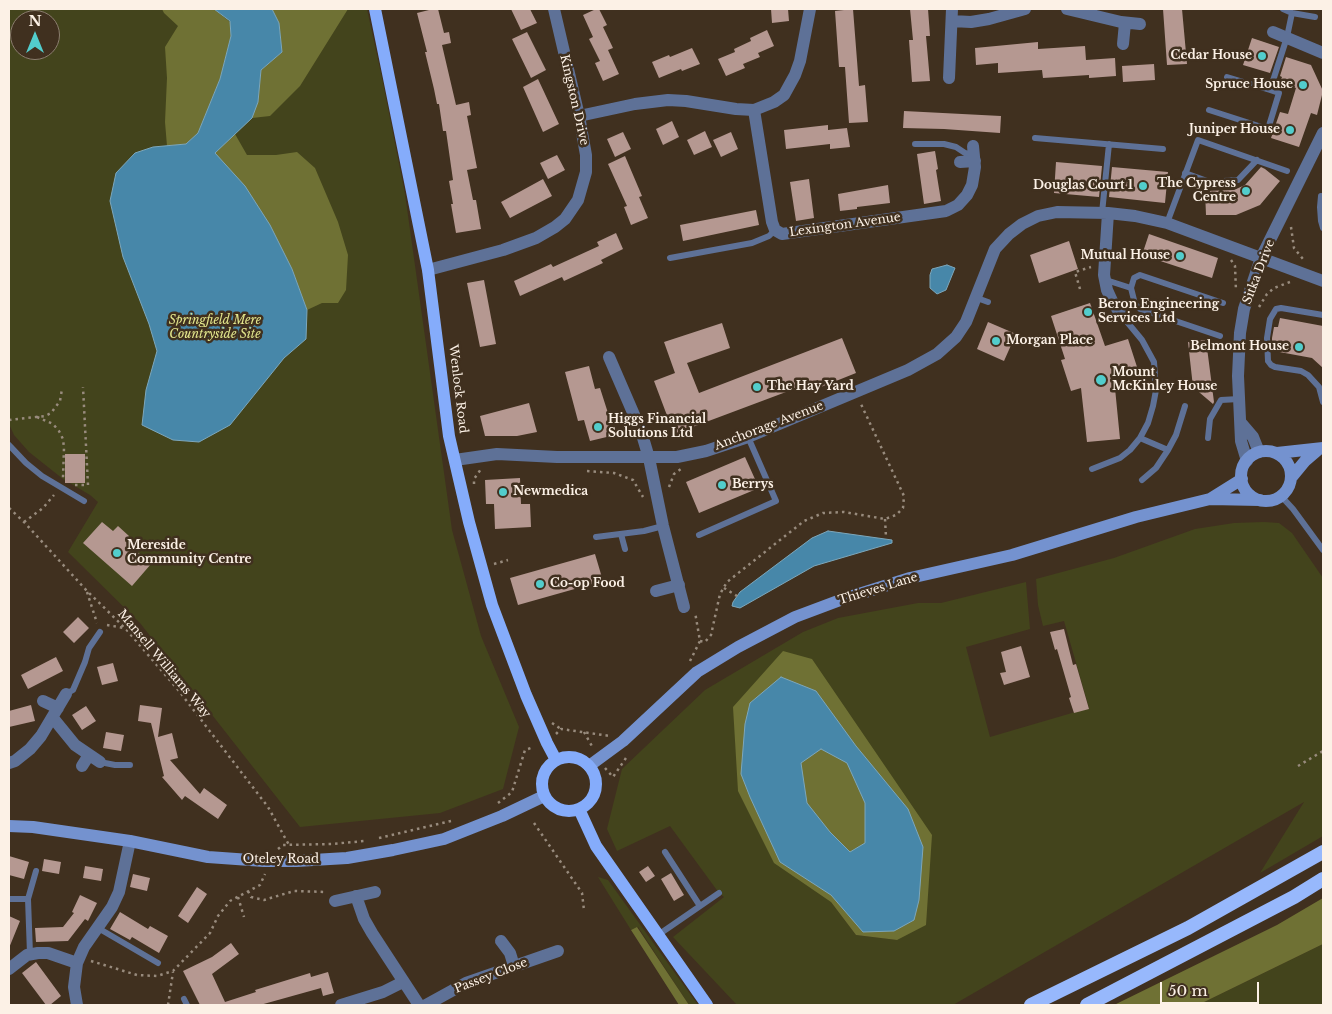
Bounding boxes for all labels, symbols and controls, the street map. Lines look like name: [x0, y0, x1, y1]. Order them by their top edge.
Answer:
north arrow: [10, 10, 60, 60]
text: N: [28, 12, 42, 30]
place label: Cedar House: [1171, 49, 1252, 63]
marker: Cedar House: [1256, 50, 1268, 62]
street label: Kingston Drive: [557, 53, 591, 147]
place label: Spruce House: [1205, 78, 1293, 92]
marker: Spruce House: [1297, 79, 1309, 91]
place label: Juniper House: [1189, 123, 1280, 137]
marker: Juniper House: [1284, 124, 1296, 136]
place label: The Cypress Centre: [1157, 177, 1236, 205]
place label: Douglas Court 1: [1033, 179, 1133, 193]
marker: Douglas Court 1: [1137, 180, 1149, 192]
marker: The Cypress Centre: [1240, 185, 1252, 197]
street label: Lexington Avenue: [788, 210, 902, 240]
street label: Sitka Drive: [1240, 238, 1278, 306]
place label: Mutual House: [1080, 249, 1170, 263]
marker: Mutual House: [1174, 250, 1186, 262]
place label: Beron Engineering Services Ltd: [1098, 298, 1219, 326]
marker: Beron Engineering Services Ltd: [1082, 306, 1094, 318]
park label: Springfield Mere Countryside Site: [169, 314, 261, 342]
place label: Morgan Place: [1006, 334, 1093, 348]
marker: Morgan Place: [990, 335, 1002, 347]
place label: Belmont House: [1190, 340, 1289, 354]
marker: Belmont House: [1293, 341, 1305, 353]
street label: Wenlock Road: [445, 344, 471, 434]
place label: Mount McKinley House: [1112, 366, 1217, 394]
marker: Mount McKinley House: [1094, 373, 1108, 387]
place label: The Hay Yard: [767, 380, 854, 394]
marker: The Hay Yard: [751, 381, 763, 393]
street label: Anchorage Avenue: [712, 399, 826, 453]
place label: Higgs Financial Solutions Ltd: [608, 413, 706, 441]
marker: Higgs Financial Solutions Ltd: [592, 421, 604, 433]
place label: Berrys: [732, 478, 774, 492]
marker: Berrys: [716, 479, 728, 491]
place label: Newmedica: [513, 485, 588, 499]
marker: Newmedica: [497, 486, 509, 498]
place label: Mereside Community Centre: [127, 539, 252, 567]
marker: Mereside Community Centre: [111, 547, 123, 559]
street label: Thieves Lane: [837, 570, 919, 608]
place label: Co-op Food: [550, 577, 625, 591]
marker: Co-op Food: [534, 578, 546, 590]
street label: Mansell Williams Way: [114, 607, 214, 721]
street label: Oteley Road: [243, 853, 319, 867]
street label: Passey Close: [452, 955, 530, 997]
scale bar: [1162, 972, 1261, 1004]
text: 50 m: [1168, 981, 1208, 1000]

